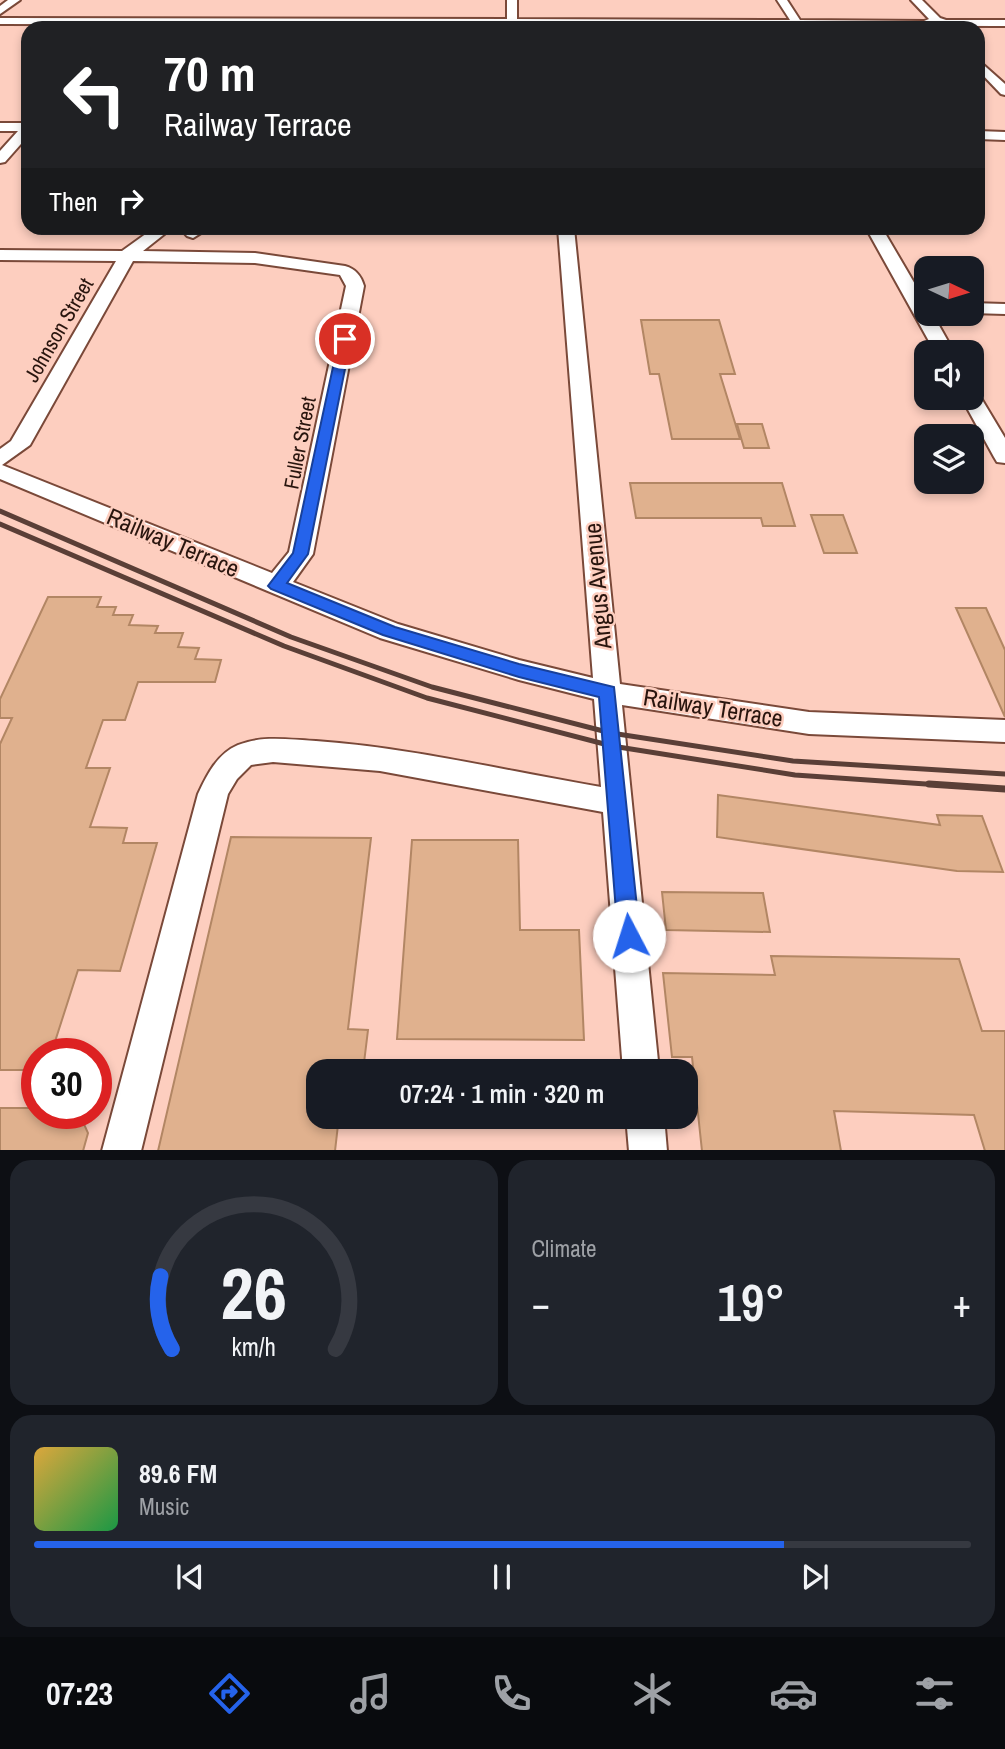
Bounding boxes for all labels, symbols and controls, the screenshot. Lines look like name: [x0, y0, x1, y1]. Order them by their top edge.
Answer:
text: 70 m: [164, 40, 256, 106]
icon: left: [49, 49, 140, 140]
text: Railway Terrace: [164, 103, 352, 146]
icon: right: [112, 182, 150, 220]
text: Then: [49, 184, 98, 219]
north arrow: [914, 256, 984, 326]
map controls: [914, 256, 984, 494]
street label: Johnson Street: [17, 272, 100, 387]
pin: [315, 309, 375, 369]
icon: arrive: [326, 320, 364, 358]
button: sound: [914, 340, 984, 410]
street label: Fuller Street: [276, 394, 323, 492]
button: layers: [914, 424, 984, 494]
street label: Railway Terrace: [102, 500, 244, 584]
street label: Angus Avenue: [576, 522, 619, 652]
street label: Railway Terrace: [641, 680, 785, 734]
position arrow: [592, 899, 666, 973]
speed limit sign: 30: [21, 1038, 112, 1129]
text: 07:24 · 1 min · 320 m: [400, 1076, 604, 1111]
text: Climate: [532, 1233, 596, 1264]
text: 26: [221, 1244, 287, 1342]
text: 19°: [717, 1267, 785, 1337]
text: −: [532, 1278, 550, 1329]
text: +: [953, 1278, 971, 1329]
text: km/h: [232, 1329, 276, 1363]
text: 89.6 FM: [139, 1456, 217, 1491]
text: Music: [139, 1491, 189, 1522]
icon: previous: [171, 1558, 209, 1596]
icon: pause: [483, 1558, 521, 1596]
icon: next: [796, 1558, 834, 1596]
icon: directions: [205, 1669, 254, 1718]
icon: music: [346, 1669, 395, 1718]
icon: phone: [487, 1669, 536, 1718]
icon: climate: [628, 1669, 677, 1718]
icon: car: [769, 1669, 818, 1718]
icon: filters: [910, 1669, 959, 1718]
text: 07:23: [46, 1672, 113, 1715]

